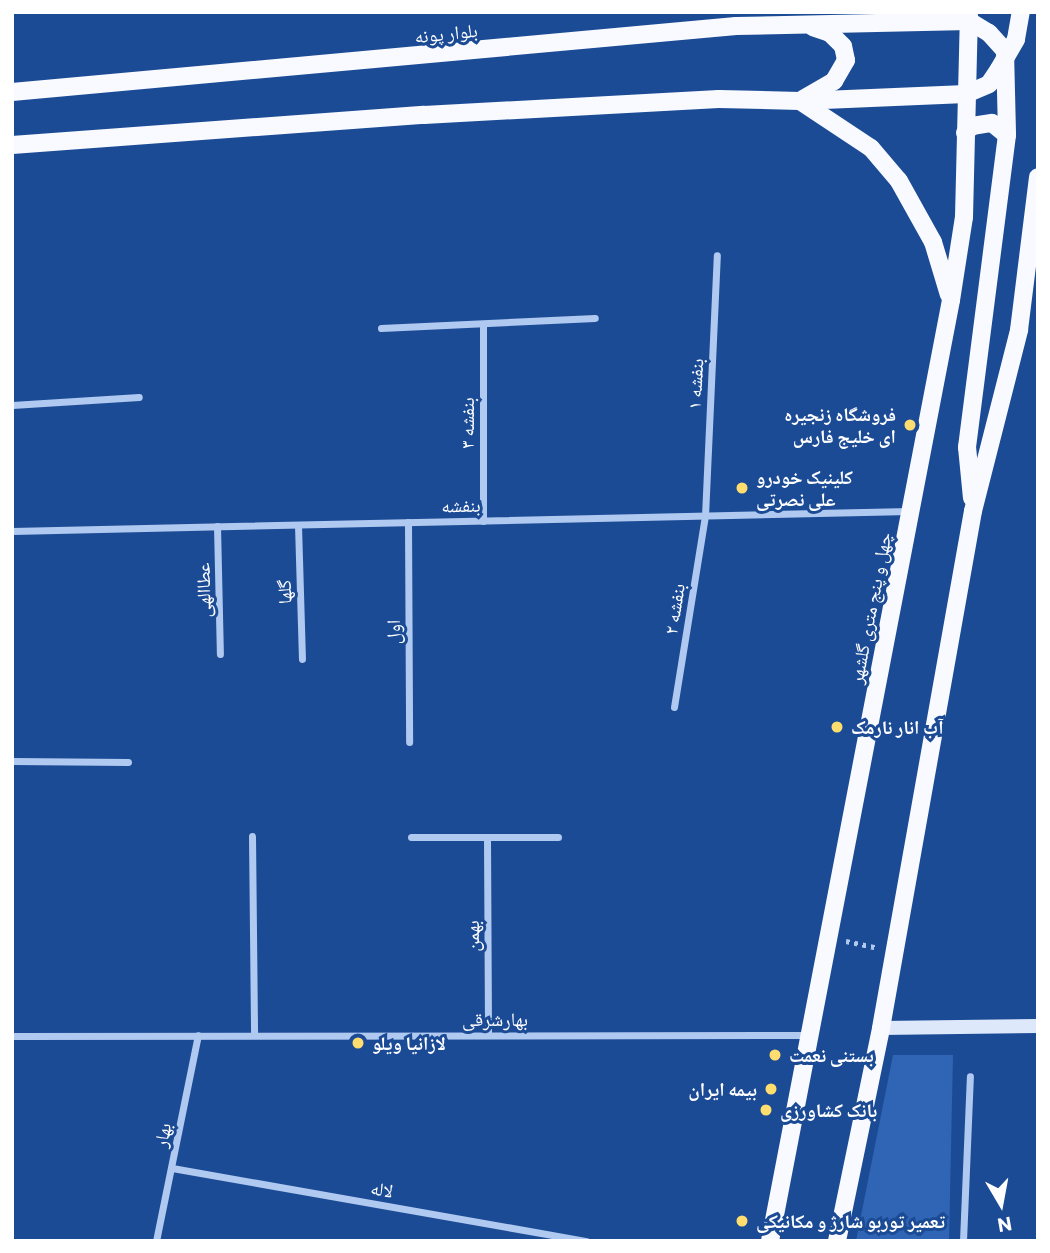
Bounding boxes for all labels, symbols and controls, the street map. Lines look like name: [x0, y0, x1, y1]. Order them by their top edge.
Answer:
street label: بلوار پونه: [413, 18, 479, 48]
street label: بنفشه ۱: [682, 358, 708, 410]
street label: بنفشه ۳: [456, 397, 478, 449]
place label: فروشگاه زنجیره ای خلیج فارس: [784, 403, 896, 447]
marker: فروشگاه زنجیره ای خلیج فارس: [902, 417, 918, 433]
place label: کلینیک خودرو علی نصرتی: [756, 466, 853, 510]
marker: کلینیک خودرو علی نصرتی: [734, 480, 750, 496]
street label: بنفشه: [441, 493, 481, 517]
street label: چهل و پنج متری گلشهر: [844, 530, 896, 686]
street label: عطاالهی: [191, 562, 215, 618]
street label: گلها: [272, 579, 296, 605]
street label: بنفشه ۲: [659, 582, 689, 636]
street label: اول: [382, 620, 404, 644]
place label: آب انار نارمک: [851, 716, 944, 738]
marker: آب انار نارمک: [829, 719, 845, 735]
street label: بهمن: [461, 920, 483, 952]
street label: بهارشرقی: [462, 1008, 528, 1030]
place label: لازانیا ویلو: [372, 1032, 446, 1054]
marker: لازانیا ویلو: [350, 1035, 366, 1051]
place label: بستنی نعمت: [789, 1044, 874, 1066]
marker: بستنی نعمت: [767, 1047, 783, 1063]
place label: بیمه ایران: [688, 1078, 757, 1100]
marker: بیمه ایران: [763, 1081, 779, 1097]
place label: بانک کشاورزی: [780, 1099, 877, 1121]
marker: بانک کشاورزی: [758, 1102, 774, 1118]
street label: بهار: [148, 1121, 176, 1149]
north arrow: [966, 1169, 1036, 1239]
street label: لاله: [369, 1176, 395, 1202]
place label: تعمیر توربو شارژ ‌و مکانیکی: [756, 1210, 945, 1232]
marker: تعمیر توربو شارژ ‌و مکانیکی: [734, 1213, 750, 1229]
text: N: [996, 1213, 1014, 1238]

